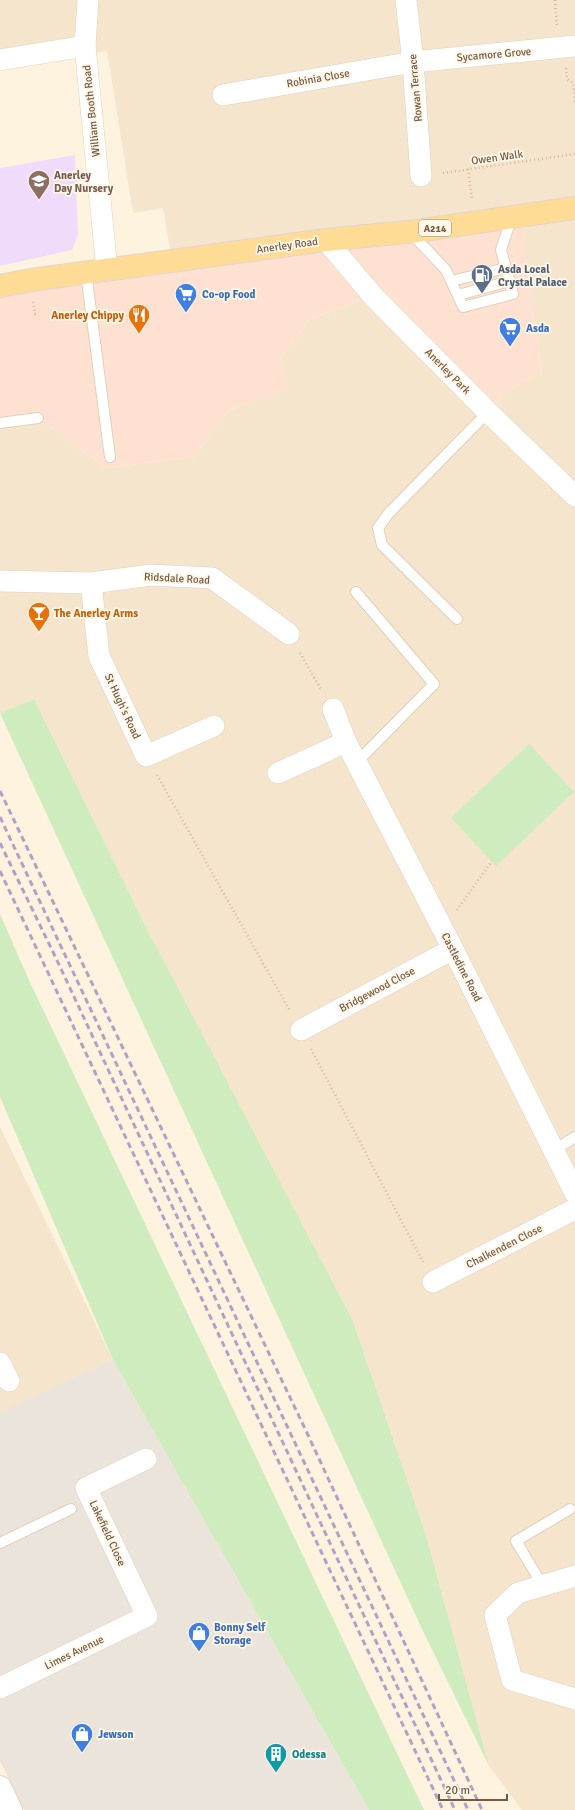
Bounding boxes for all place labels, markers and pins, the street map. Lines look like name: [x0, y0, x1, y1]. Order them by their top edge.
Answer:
school or university icon: Anerley Day Nursery: [26, 168, 52, 201]
place label: Anerley Day Nursery: [54, 169, 114, 195]
fuel station icon: Asda Local Crystal Palace: [469, 262, 495, 295]
place label: Asda Local Crystal Palace: [498, 263, 568, 289]
supermarket icon: Co-op Food: [173, 281, 199, 314]
place label: Co-op Food: [202, 288, 256, 301]
restaurant icon: Anerley Chippy: [126, 302, 152, 335]
place label: Anerley Chippy: [51, 309, 125, 322]
supermarket icon: Asda: [497, 315, 523, 348]
place label: Asda: [526, 322, 550, 335]
bar icon: The Anerley Arms: [26, 600, 52, 633]
place label: The Anerley Arms: [54, 607, 138, 620]
shop icon: Bonny Self Storage: [186, 1620, 212, 1653]
place label: Bonny Self Storage: [214, 1621, 266, 1647]
shop icon: Jewson: [69, 1721, 95, 1754]
place label: Jewson: [98, 1728, 134, 1741]
building icon: Odessa: [263, 1741, 289, 1774]
place label: Odessa: [292, 1748, 326, 1761]

